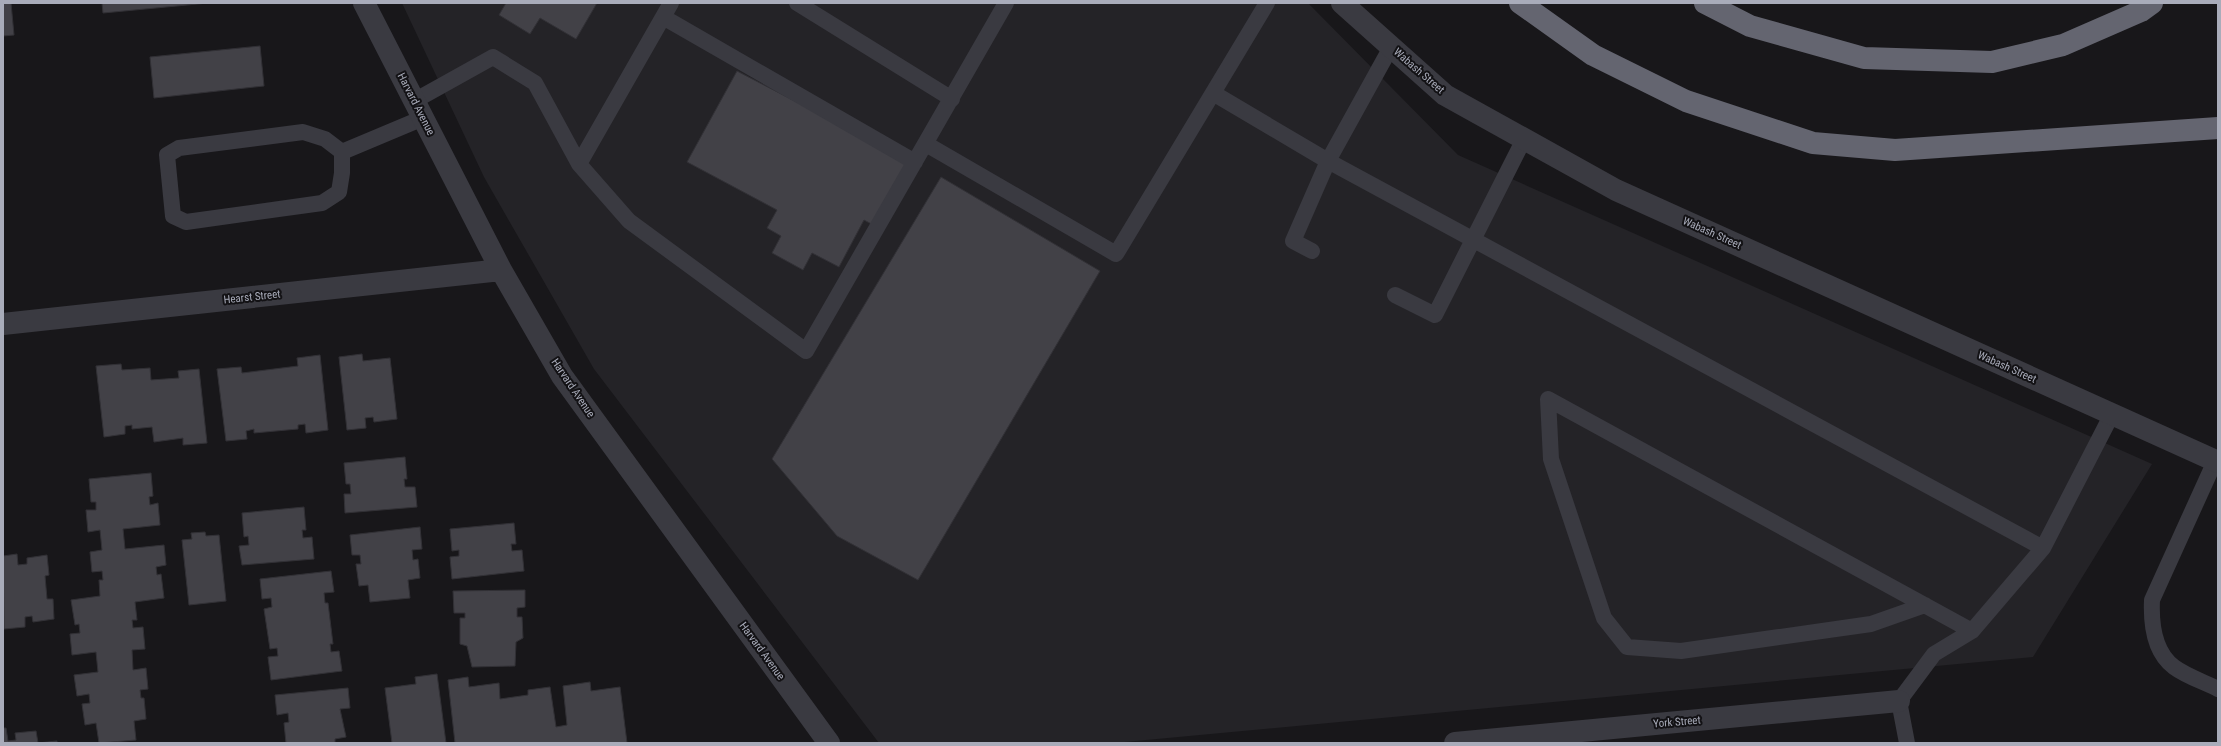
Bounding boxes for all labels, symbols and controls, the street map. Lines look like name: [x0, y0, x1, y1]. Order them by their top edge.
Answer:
street label: Wabash Street: [1391, 45, 1447, 97]
street label: Harvard Avenue: [395, 71, 437, 137]
street label: Wabash Street: [1681, 214, 1743, 252]
street label: Hearst Street: [223, 288, 281, 306]
street label: Wabash Street: [1976, 348, 2038, 386]
street label: Harvard Avenue: [549, 356, 597, 420]
street label: Harvard Avenue: [737, 620, 787, 682]
street label: York Street: [1653, 713, 1701, 731]

